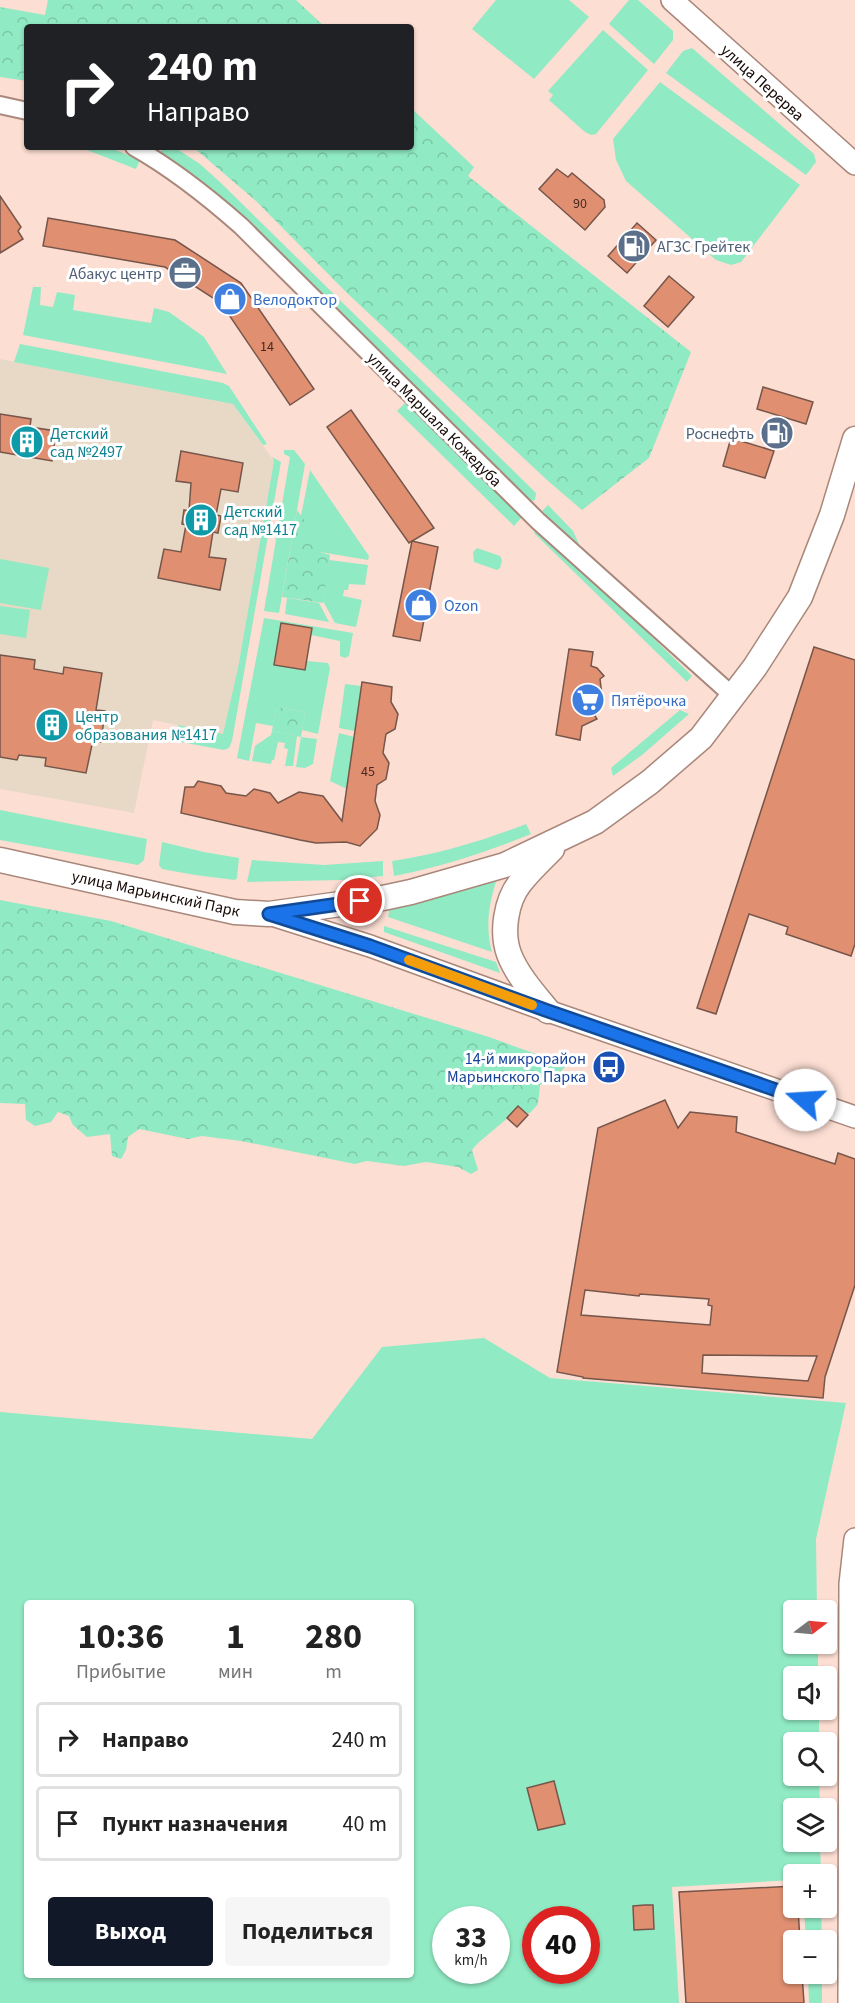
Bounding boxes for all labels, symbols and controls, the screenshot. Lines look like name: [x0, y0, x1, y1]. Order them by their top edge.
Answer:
text: 240 m: [147, 37, 258, 97]
street label: улица Перерва: [716, 39, 809, 126]
icon: right: [48, 48, 126, 126]
text: Направо: [147, 93, 250, 132]
house number: 90: [573, 194, 587, 214]
fuel station icon: АГЗС Грейтек: [616, 228, 652, 264]
place label: АГЗС Грейтек: [657, 236, 750, 258]
office icon: Абакус центр: [167, 255, 203, 291]
place label: Абакус центр: [69, 263, 162, 285]
shop icon: Велодоктор: [212, 281, 248, 317]
place label: Велодоктор: [253, 289, 337, 311]
house number: 14: [260, 337, 274, 357]
street label: улица Маршала Кожедуба: [362, 347, 507, 492]
fuel station icon: Роснефть: [759, 415, 795, 451]
place label: Детский сад №2497: [50, 423, 123, 463]
place label: Роснефть: [686, 423, 754, 445]
building icon: Детский сад №2497: [9, 424, 45, 460]
place label: Детский сад №1417: [224, 501, 297, 541]
building icon: Детский сад №1417: [183, 502, 219, 538]
shop icon: Ozon: [403, 587, 439, 623]
place label: Ozon: [444, 595, 479, 617]
supermarket icon: Пятёрочка: [570, 682, 606, 718]
place label: Пятёрочка: [611, 690, 686, 712]
place label: Центр образования №1417: [75, 706, 217, 746]
building icon: Центр образования №1417: [34, 707, 70, 743]
house number: 45: [361, 762, 375, 782]
street label: улица Марьинский Парк: [70, 865, 242, 923]
pin: [334, 875, 385, 926]
icon: arrive: [343, 884, 376, 917]
place label: 14-й микрорайон Марьинского Парка: [447, 1048, 586, 1088]
bus stop icon: 14-й микрорайон Марьинского Парка: [591, 1049, 627, 1085]
position arrow: [773, 1068, 837, 1132]
north arrow: [783, 1600, 837, 1654]
map controls: [783, 1600, 837, 1984]
text: 10:36: [78, 1611, 164, 1662]
text: 1: [226, 1611, 245, 1662]
text: 280: [305, 1611, 362, 1662]
text: Прибытие: [76, 1658, 166, 1686]
text: мин: [218, 1658, 253, 1686]
text: m: [325, 1658, 342, 1686]
button: sound: [783, 1666, 837, 1720]
icon: right: [51, 1723, 84, 1756]
text: Направо: [102, 1724, 189, 1756]
text: 240 m: [332, 1724, 387, 1756]
button: search: [783, 1732, 837, 1786]
button: layers: [783, 1798, 837, 1852]
icon: arrive: [51, 1807, 84, 1840]
text: Пункт назначения: [102, 1808, 288, 1840]
text: 40 m: [342, 1808, 387, 1840]
button: +: [783, 1864, 837, 1918]
button: Выход: [48, 1897, 213, 1966]
button: Поделиться: [225, 1897, 390, 1966]
speed limit sign: 40: [522, 1906, 600, 1984]
text: 33: [455, 1916, 487, 1959]
button: −: [783, 1930, 837, 1984]
text: km/h: [454, 1950, 488, 1971]

